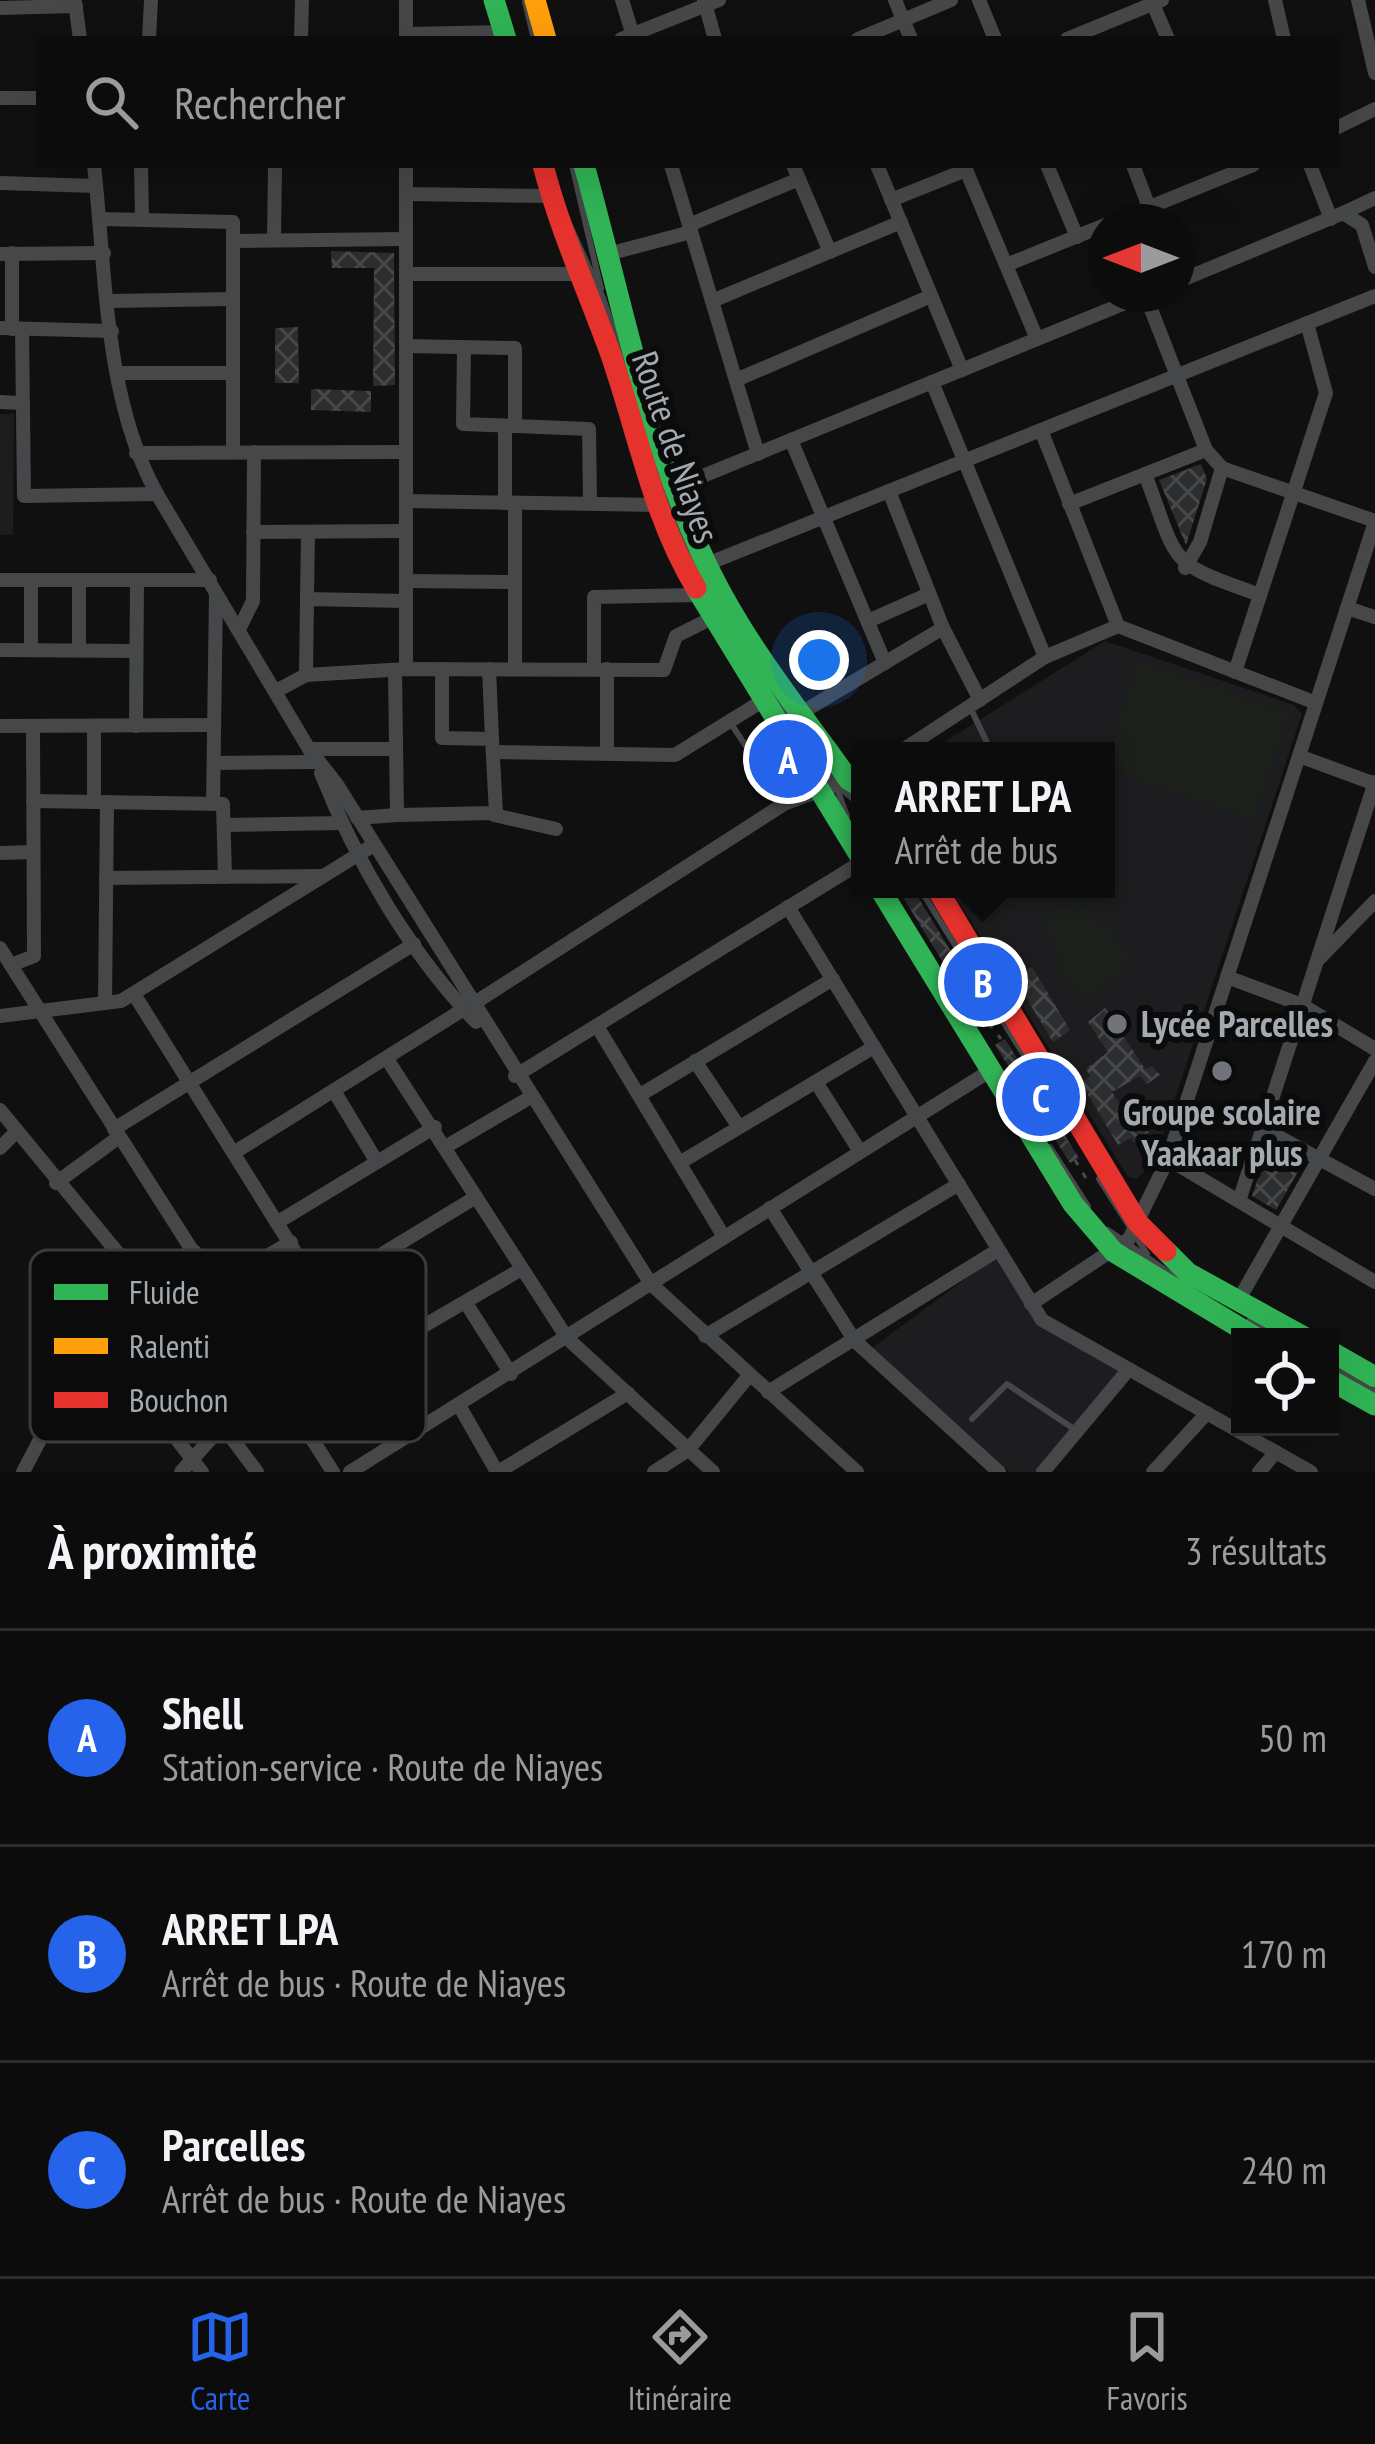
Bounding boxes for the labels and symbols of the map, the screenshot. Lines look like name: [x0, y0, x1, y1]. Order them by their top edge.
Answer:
north arrow: [1087, 204, 1195, 312]
street label: Route de Niayes: [622, 345, 731, 549]
your location: [789, 630, 849, 690]
pin: A: [749, 714, 827, 804]
pin: B: [944, 937, 1022, 1027]
place label: Lycée Parcelles: [1141, 1000, 1333, 1047]
marker: Lycée Parcelles: [1104, 1011, 1130, 1037]
pin: C: [1002, 1052, 1080, 1142]
marker: Groupe scolaire Yaakaar plus: [1209, 1058, 1235, 1084]
place label: Groupe scolaire Yaakaar plus: [1123, 1088, 1321, 1176]
legend: [30, 1250, 426, 1442]
text: Fluide: [129, 1270, 200, 1313]
text: Ralenti: [129, 1324, 210, 1367]
text: Bouchon: [129, 1378, 228, 1421]

